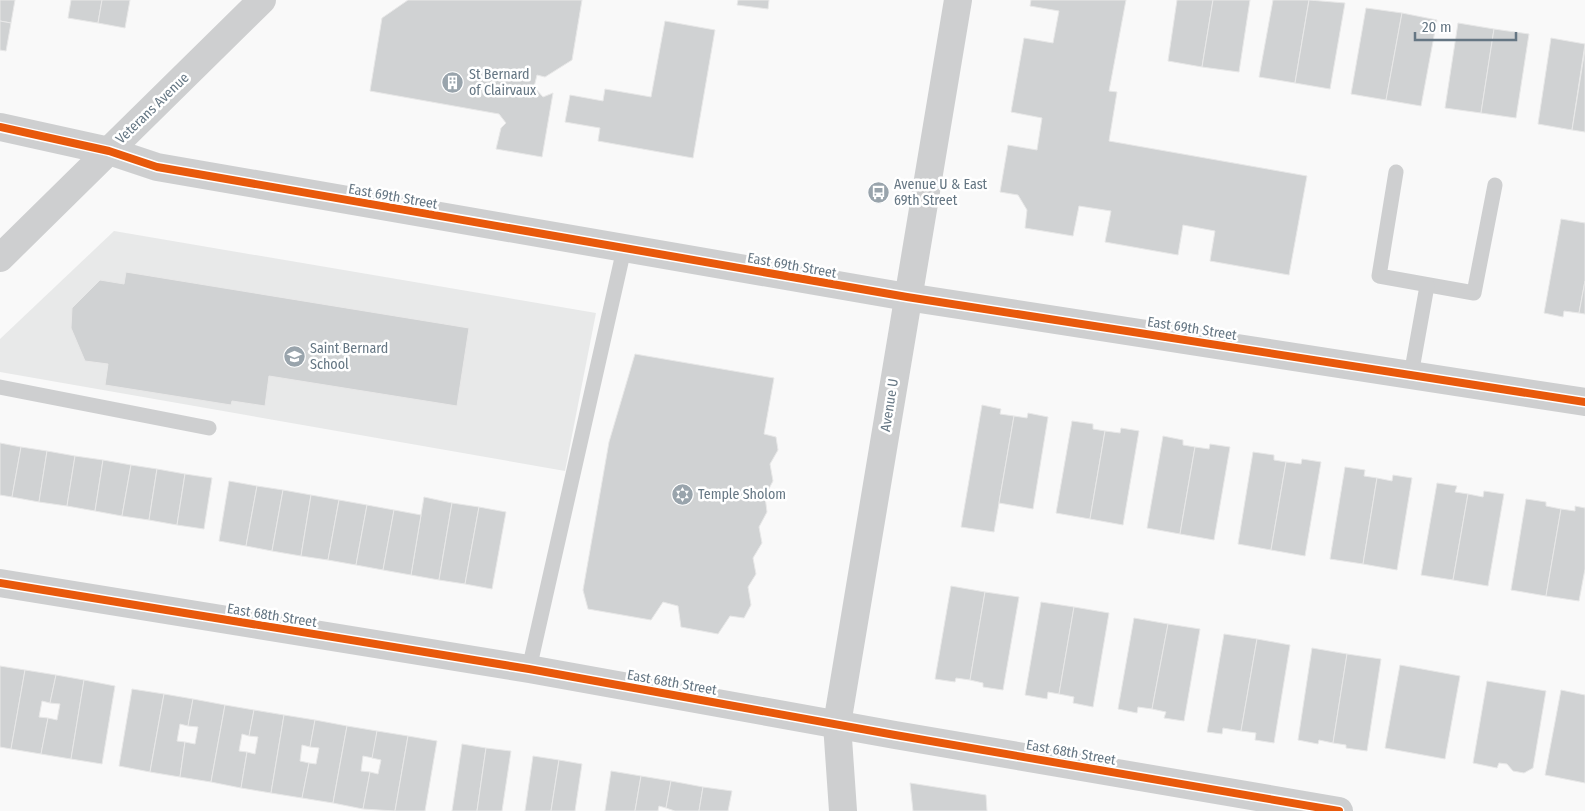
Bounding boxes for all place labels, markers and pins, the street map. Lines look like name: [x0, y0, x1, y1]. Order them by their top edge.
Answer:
place label: St Bernard of Clairvaux: [469, 66, 537, 99]
building icon: St Bernard of Clairvaux: [441, 70, 465, 94]
place label: Avenue U & East 69th Street: [894, 176, 988, 209]
bus stop icon: Avenue U & East 69th Street: [866, 180, 890, 204]
place label: Saint Bernard School: [310, 340, 388, 373]
school or university icon: Saint Bernard School: [282, 344, 306, 368]
synagogue icon: Temple Sholom: [670, 482, 694, 506]
place label: Temple Sholom: [698, 486, 786, 503]

